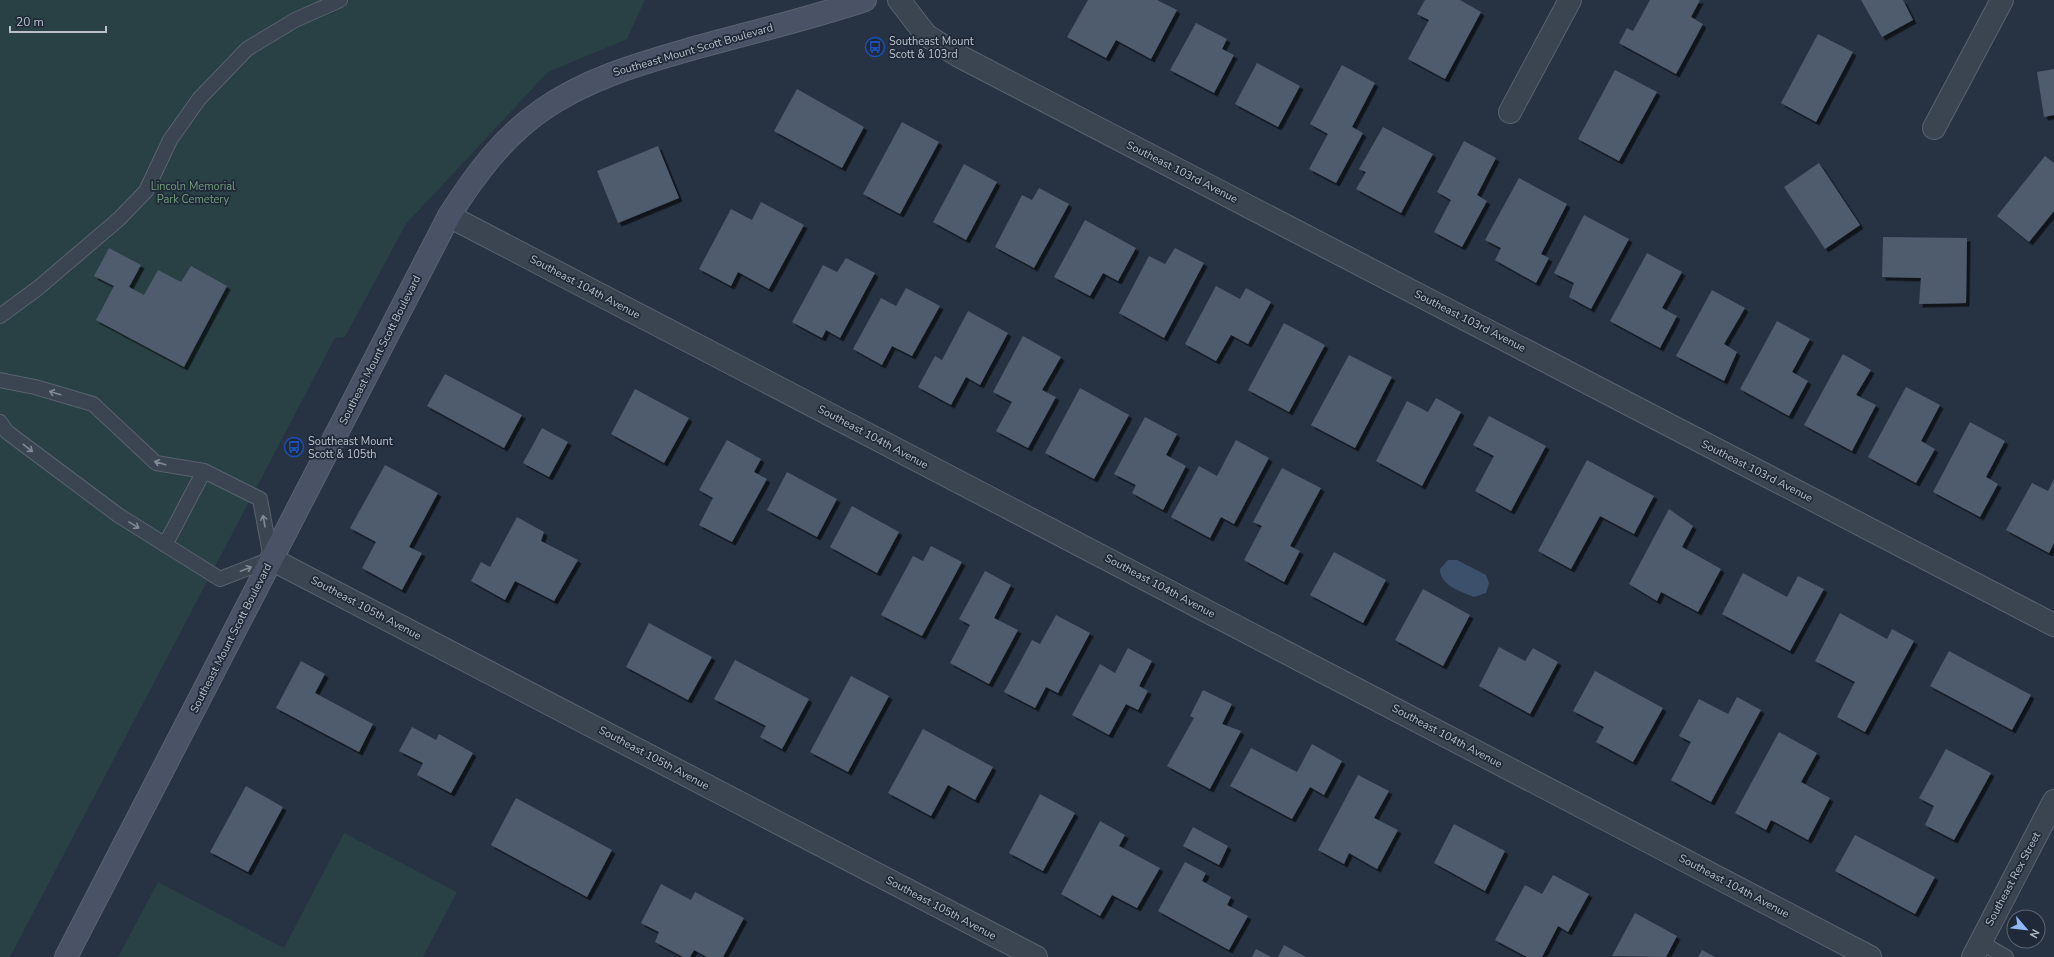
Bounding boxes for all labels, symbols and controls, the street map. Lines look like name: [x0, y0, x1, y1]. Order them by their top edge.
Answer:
scale bar: [10, 8, 106, 34]
text: 20 m: [16, 14, 44, 30]
street label: Southeast Mount Scott Boulevard: [611, 20, 775, 80]
place label: Southeast Mount Scott & 103rd: [889, 34, 974, 62]
bus stop icon: Southeast Mount Scott & 103rd: [864, 36, 886, 58]
street label: Southeast 103rd Avenue: [1124, 137, 1240, 207]
park label: Lincoln Memorial Park Cemetery: [151, 179, 236, 207]
street label: Southeast 104th Avenue: [527, 252, 643, 323]
street label: Southeast Mount Scott Boulevard: [336, 273, 424, 427]
street label: Southeast 103rd Avenue: [1412, 286, 1528, 356]
one-way arrow: [48, 389, 61, 396]
street label: Southeast 104th Avenue: [815, 402, 931, 473]
place label: Southeast Mount Scott & 105th: [308, 434, 393, 462]
bus stop icon: Southeast Mount Scott & 105th: [283, 436, 305, 458]
street label: Southeast 103rd Avenue: [1699, 436, 1815, 506]
one-way arrow: [23, 444, 34, 453]
one-way arrow: [154, 459, 167, 466]
one-way arrow: [260, 515, 268, 528]
one-way arrow: [128, 521, 139, 529]
street label: Southeast 104th Avenue: [1102, 551, 1218, 622]
street label: Southeast Mount Scott Boulevard: [187, 561, 275, 715]
one-way arrow: [240, 564, 252, 572]
street label: Southeast 105th Avenue: [308, 573, 424, 644]
street label: Southeast 104th Avenue: [1389, 701, 1505, 772]
street label: Southeast 105th Avenue: [596, 723, 712, 794]
street label: Southeast Rex Street: [1982, 829, 2044, 929]
street label: Southeast 104th Avenue: [1676, 851, 1792, 922]
street label: Southeast 105th Avenue: [883, 873, 999, 944]
north arrow: [2006, 909, 2046, 949]
text: N: [2026, 926, 2043, 941]

